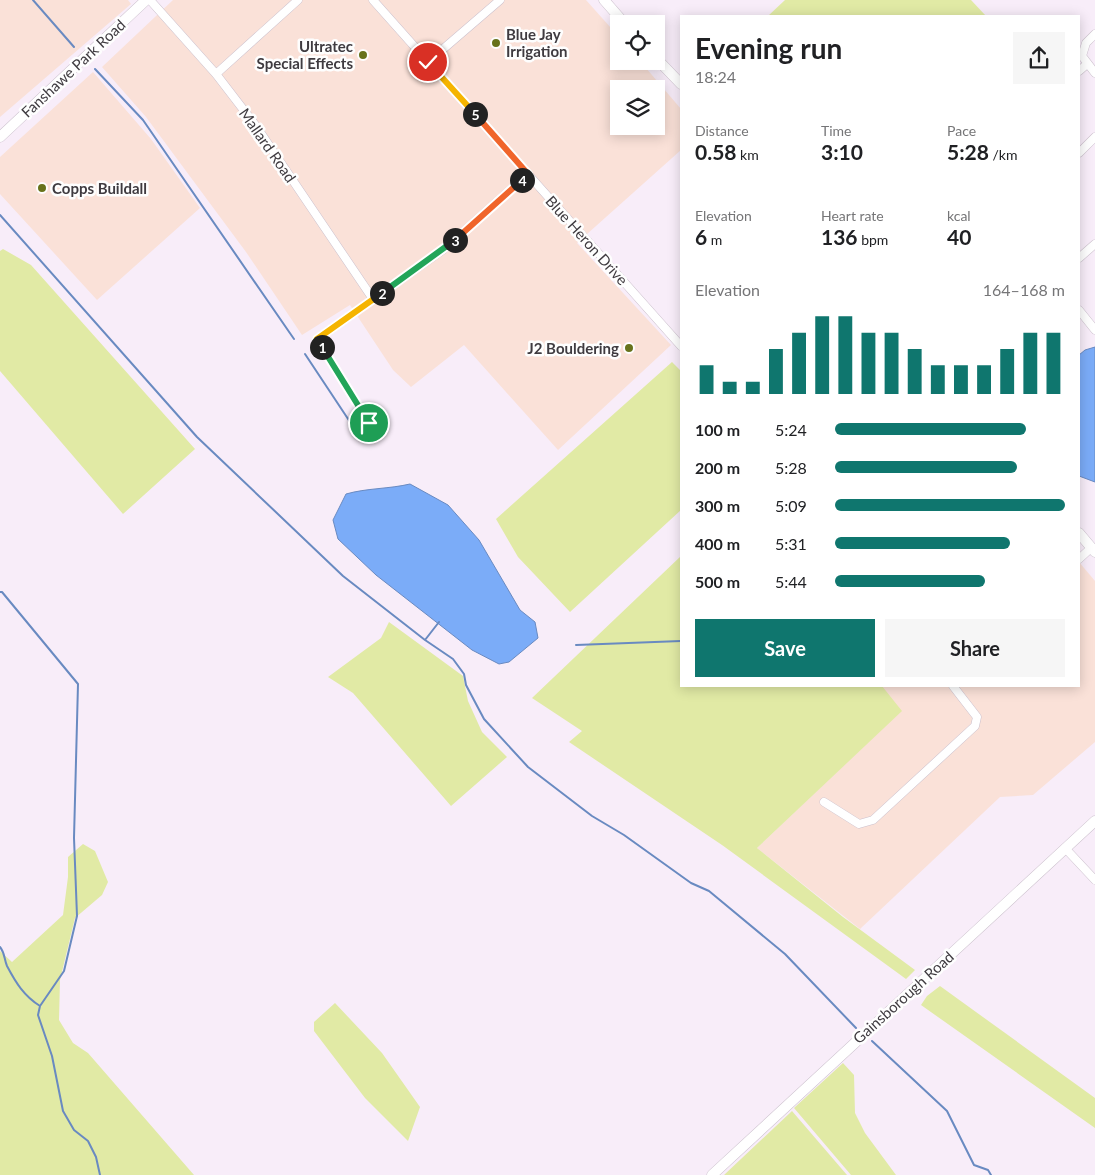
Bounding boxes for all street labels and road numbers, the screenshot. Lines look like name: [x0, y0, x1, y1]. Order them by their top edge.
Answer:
street label: Fanshawe Park Road: [17, 15, 129, 121]
street label: Mallard Road: [236, 104, 300, 186]
street label: Blue Heron Drive: [542, 192, 632, 288]
street label: Gainsborough Road: [849, 947, 957, 1047]

